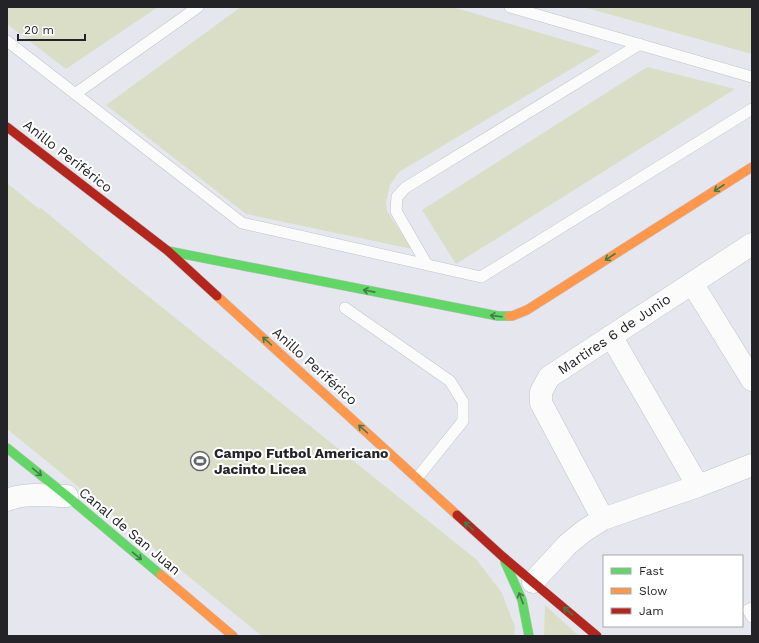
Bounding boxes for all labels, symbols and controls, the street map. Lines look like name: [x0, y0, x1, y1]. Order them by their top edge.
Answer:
scale bar: [18, 16, 85, 42]
text: 20 m: [24, 23, 54, 37]
street label: Anillo Periférico: [20, 116, 116, 196]
one-way arrow: [713, 184, 725, 192]
one-way arrow: [604, 253, 615, 262]
one-way arrow: [363, 286, 376, 294]
street label: Martires 6 de Junio: [555, 290, 673, 378]
one-way arrow: [490, 312, 503, 319]
street label: Anillo Periférico: [269, 324, 361, 408]
one-way arrow: [262, 336, 272, 346]
one-way arrow: [358, 424, 368, 433]
place label: Campo Futbol Americano Jacinto Licea: [214, 445, 388, 477]
sports icon: Campo Futbol Americano Jacinto Licea: [189, 450, 211, 472]
one-way arrow: [32, 468, 43, 477]
street label: Canal de San Juan: [76, 484, 184, 578]
one-way arrow: [464, 521, 474, 531]
one-way arrow: [132, 551, 143, 560]
legend: [603, 555, 743, 627]
text: Fast: [639, 564, 664, 578]
text: Slow: [639, 584, 667, 598]
one-way arrow: [516, 593, 524, 605]
text: Jam: [639, 604, 664, 618]
one-way arrow: [562, 606, 573, 615]

